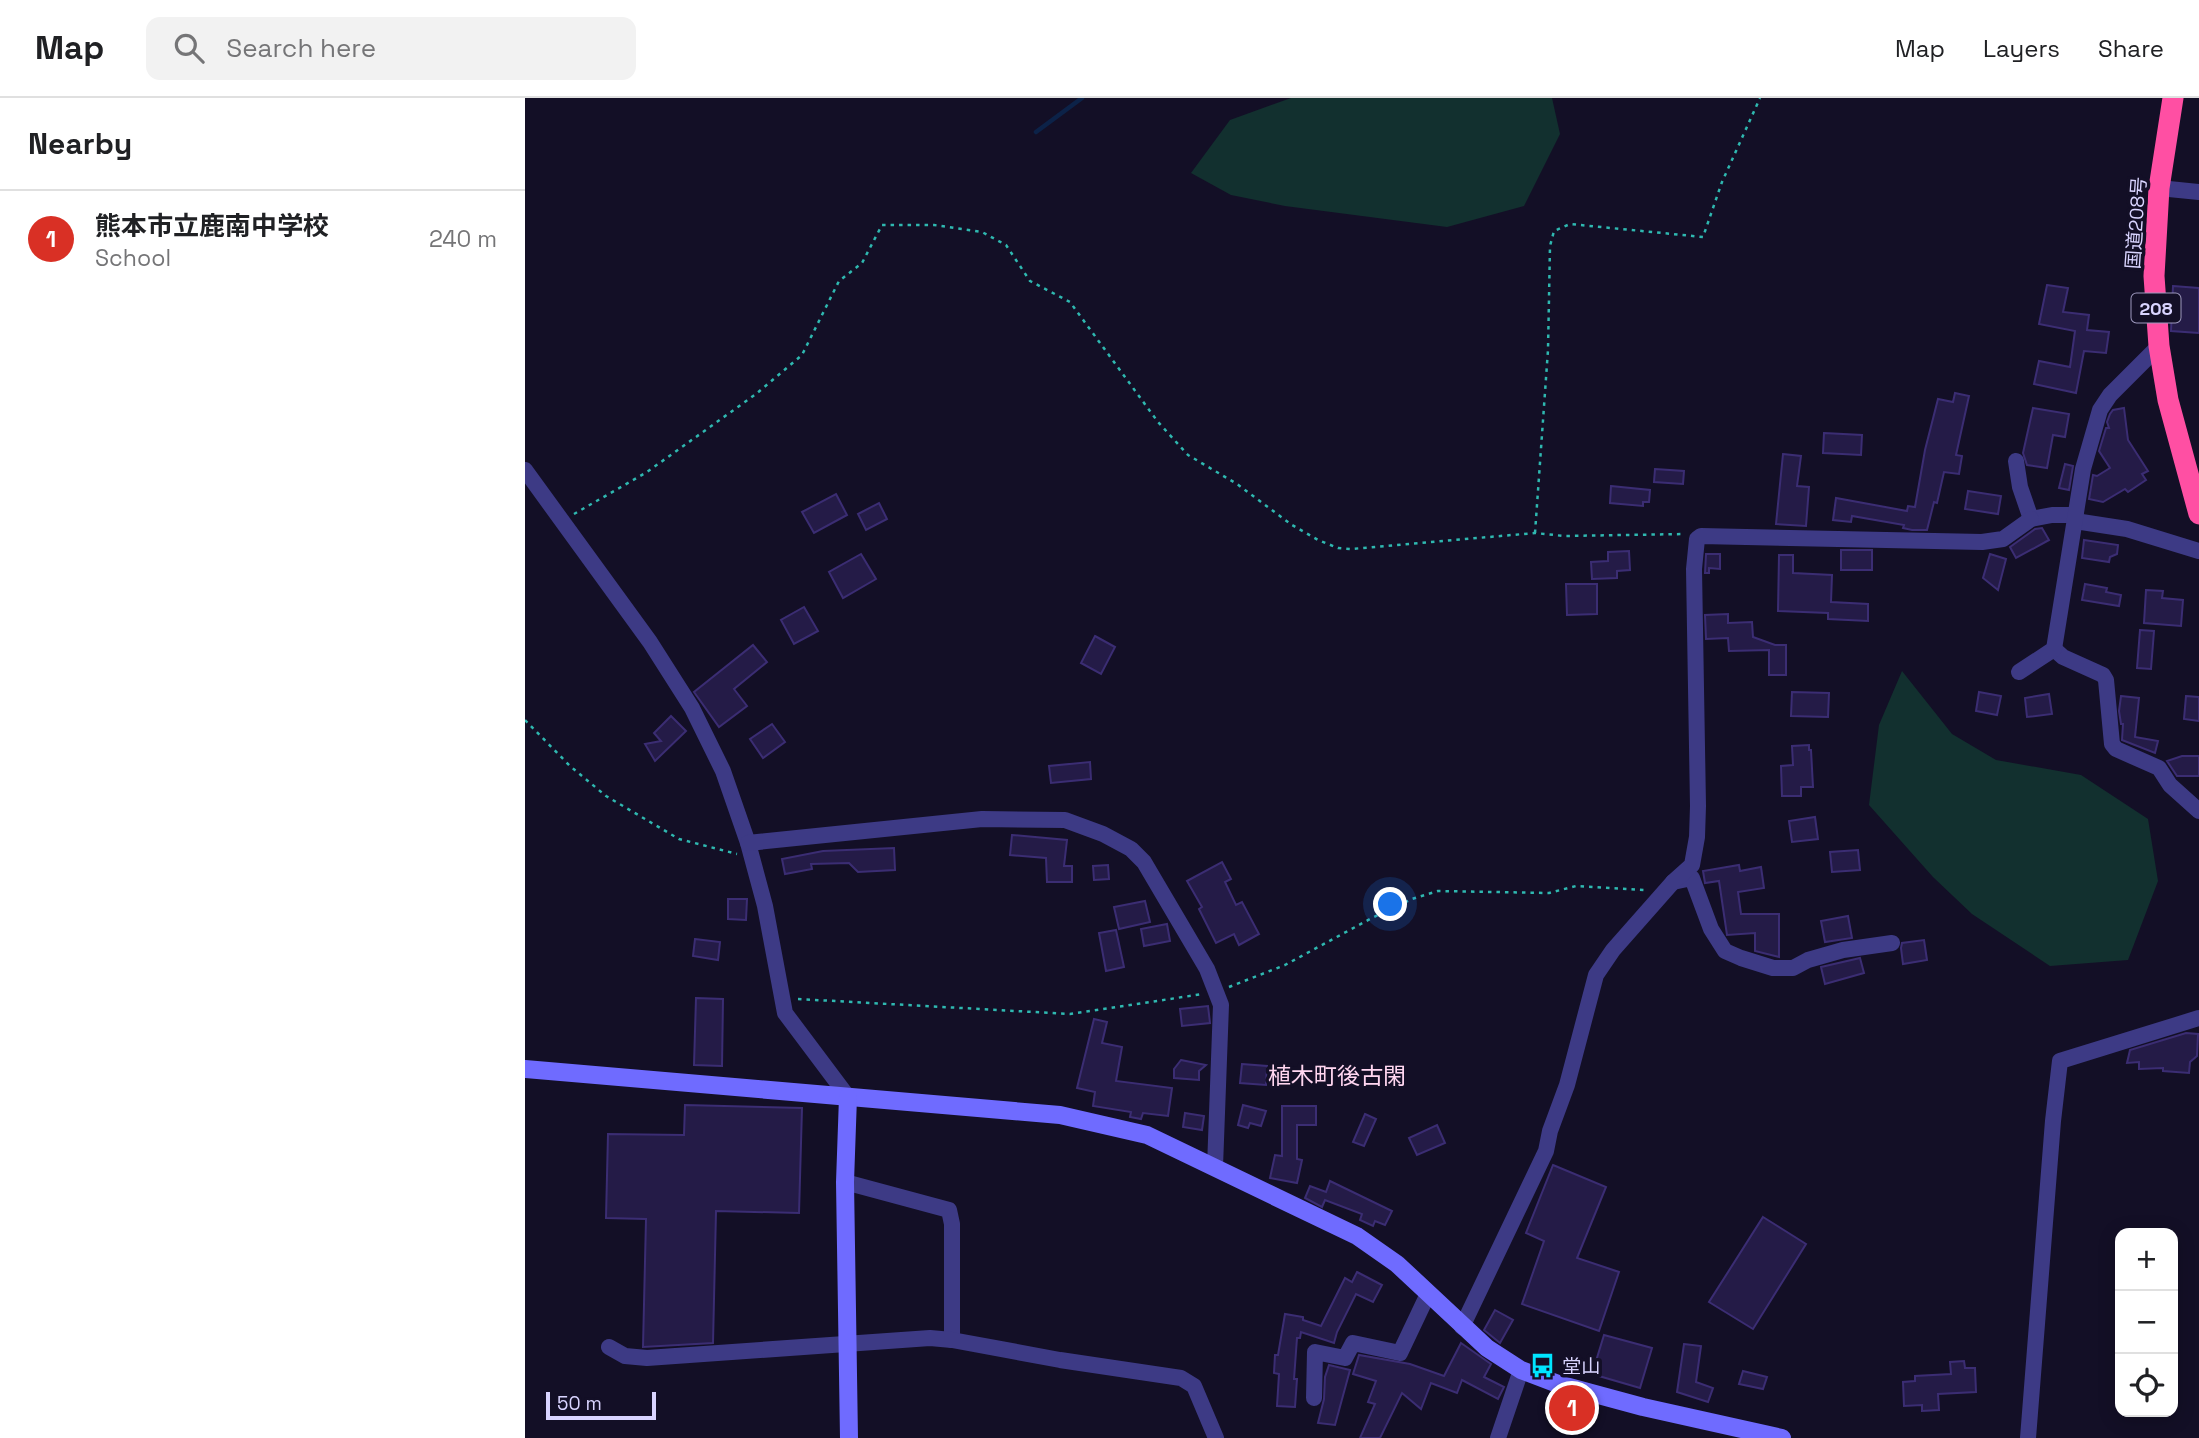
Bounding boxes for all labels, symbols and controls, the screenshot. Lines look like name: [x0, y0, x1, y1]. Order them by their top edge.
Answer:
search box: [146, 17, 636, 80]
text: Map: [35, 27, 104, 69]
icon: search: [170, 29, 208, 67]
text: Search here: [226, 31, 376, 65]
text: Map: [1895, 33, 1945, 64]
text: Layers: [1983, 33, 2060, 64]
text: Share: [2098, 33, 2164, 64]
text: Nearby: [28, 124, 132, 163]
street label: 国道208号: [2120, 176, 2152, 270]
text: 熊本市立鹿南中学校: [95, 209, 329, 243]
text: 1: [46, 224, 56, 254]
text: 240 m: [429, 224, 497, 254]
text: School: [95, 243, 171, 273]
road number: 208: [2131, 294, 2181, 322]
your location: [1373, 887, 1407, 921]
district label: 植木町後古閑: [1268, 1061, 1406, 1091]
map controls: [2115, 1228, 2178, 1417]
button: +: [2115, 1228, 2178, 1291]
button: −: [2115, 1291, 2178, 1354]
bus stop icon: 堂山: [1528, 1352, 1556, 1380]
place label: 堂山: [1562, 1354, 1600, 1379]
button: locate: [2115, 1354, 2178, 1417]
pin: 1: [1549, 1382, 1595, 1434]
scale bar: [546, 1389, 656, 1421]
text: 50 m: [557, 1391, 602, 1416]

